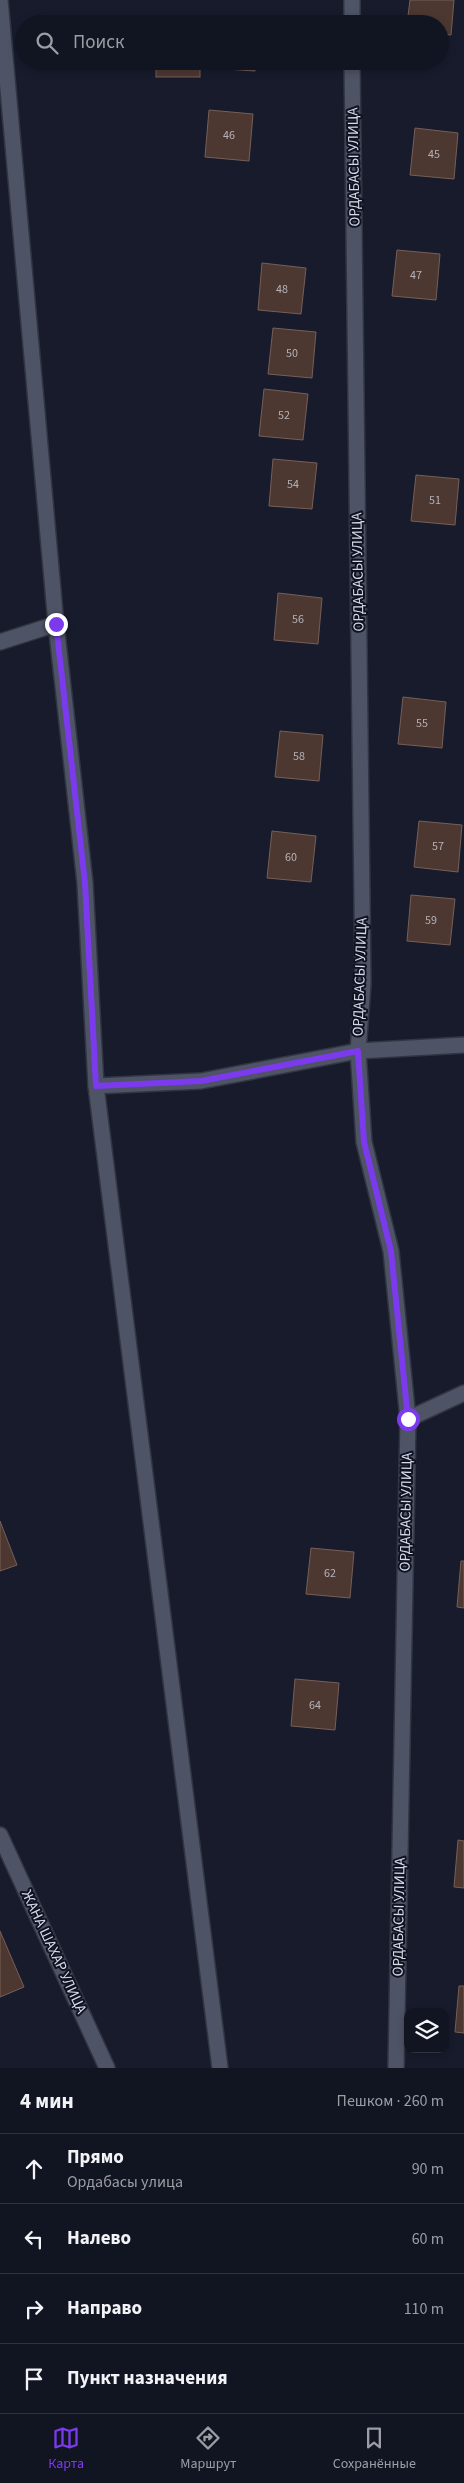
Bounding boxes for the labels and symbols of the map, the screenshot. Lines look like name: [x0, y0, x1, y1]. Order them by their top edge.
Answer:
street label: ОРДАБАСЫ УЛИЦА: [342, 106, 366, 227]
house number: 46: [223, 127, 235, 144]
house number: 45: [428, 146, 440, 163]
house number: 47: [410, 267, 422, 284]
house number: 48: [276, 281, 288, 298]
house number: 50: [286, 345, 298, 362]
house number: 52: [278, 407, 290, 424]
house number: 54: [287, 476, 299, 493]
house number: 51: [429, 492, 441, 509]
street label: ОРДАБАСЫ УЛИЦА: [346, 511, 370, 632]
house number: 56: [292, 611, 304, 628]
route end: [45, 613, 68, 636]
house number: 55: [416, 715, 428, 732]
house number: 58: [293, 748, 305, 765]
house number: 57: [432, 838, 444, 855]
house number: 60: [285, 849, 297, 866]
house number: 59: [425, 912, 437, 929]
street label: ОРДАБАСЫ УЛИЦА: [347, 916, 373, 1037]
route start: [397, 1408, 420, 1431]
street label: ОРДАБАСЫ УЛИЦА: [394, 1451, 418, 1572]
house number: 62: [324, 1565, 336, 1582]
house number: 64: [309, 1697, 321, 1714]
street label: ОРДАБАСЫ УЛИЦА: [387, 1856, 411, 1977]
street label: ЖАНА ШАХАР УЛИЦА: [16, 1887, 92, 2018]

